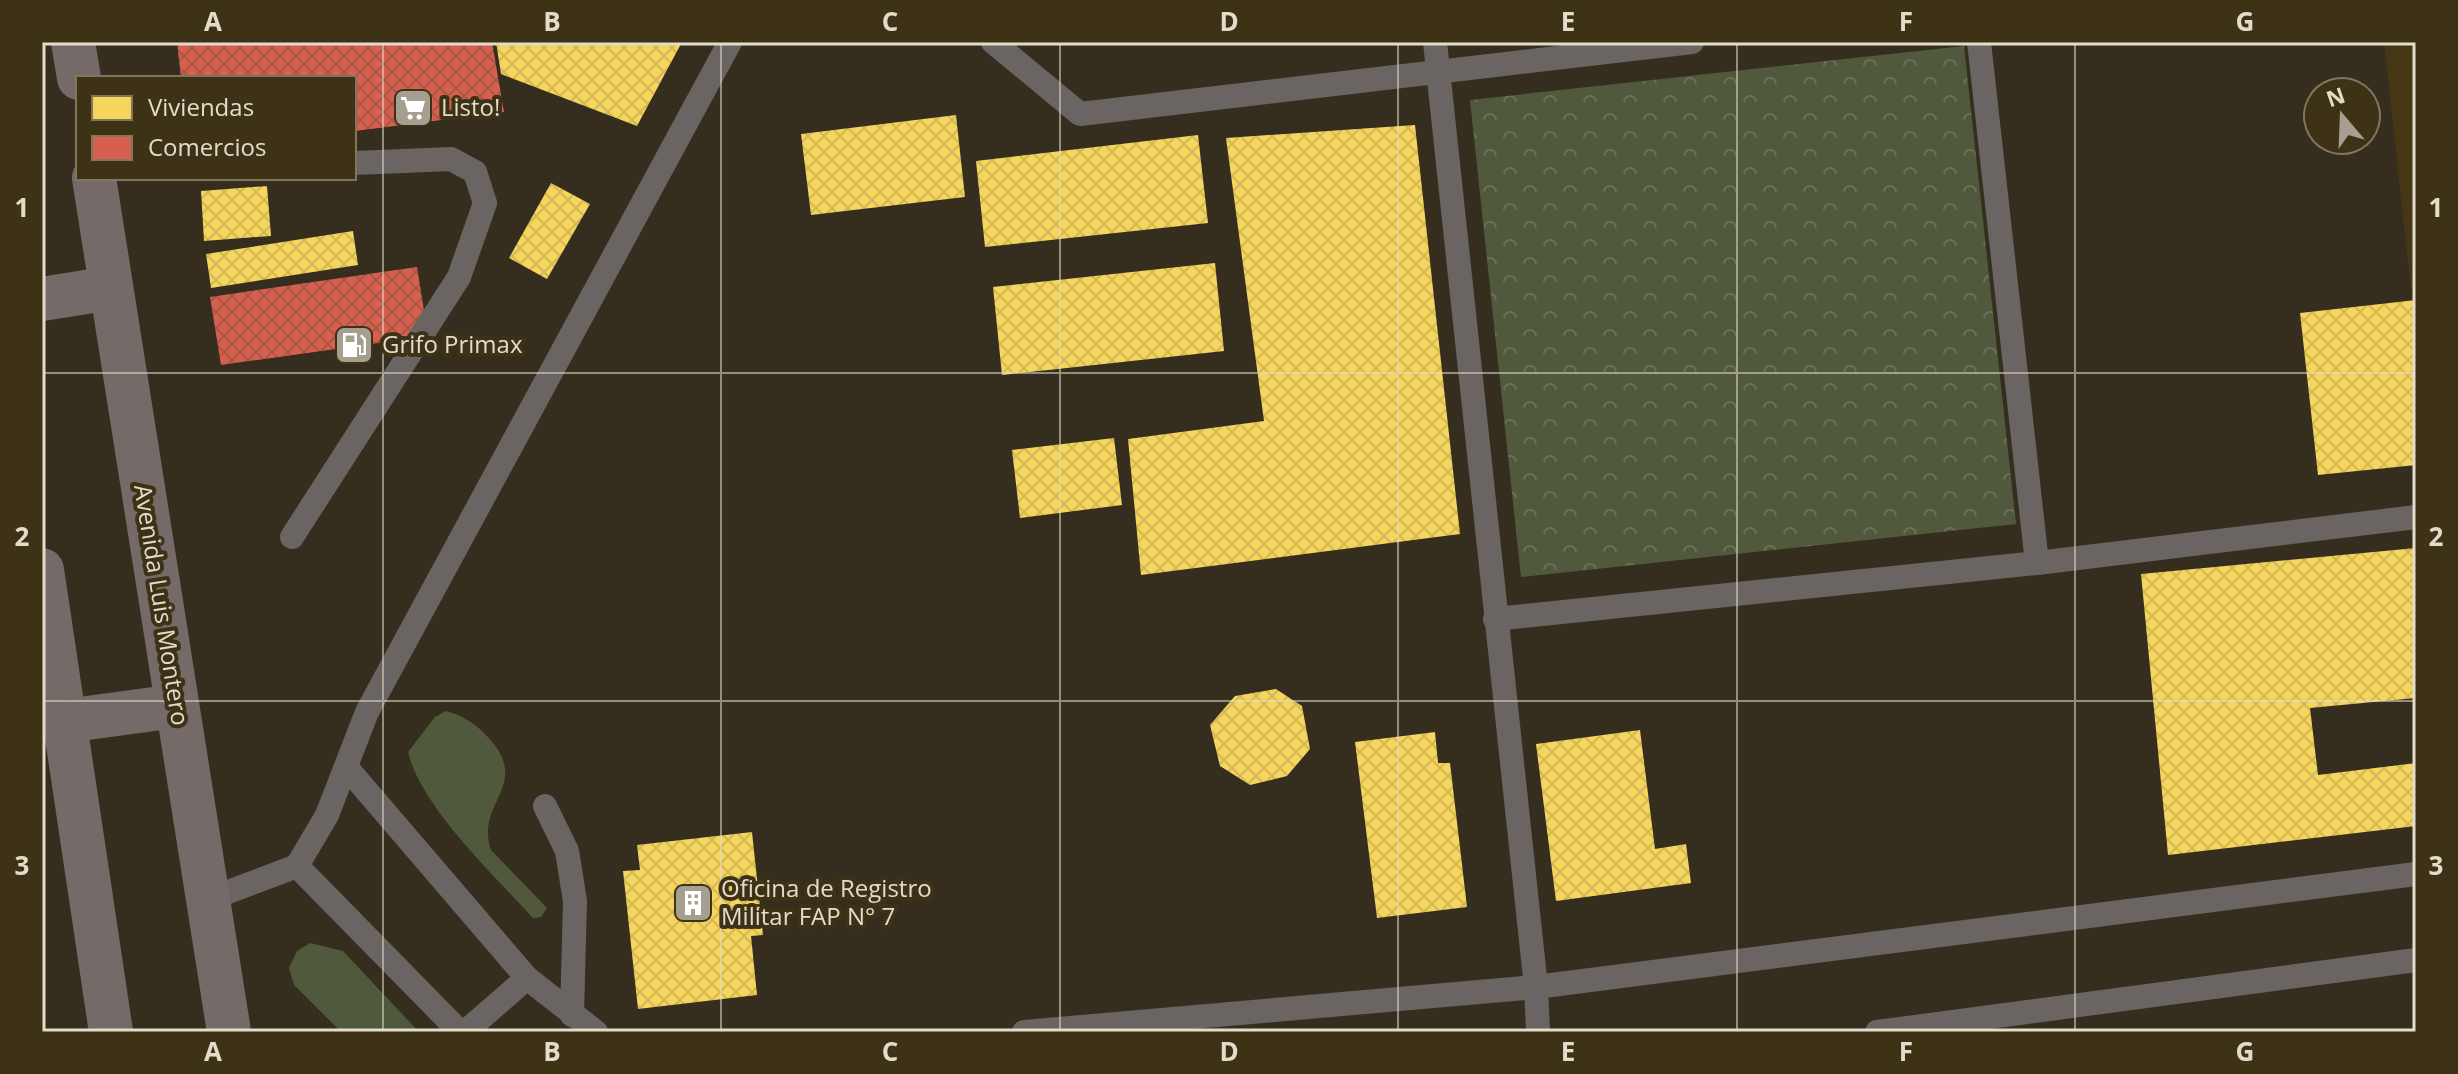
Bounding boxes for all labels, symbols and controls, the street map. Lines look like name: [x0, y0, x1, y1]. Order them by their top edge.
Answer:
text: A: [204, 3, 222, 39]
text: B: [543, 3, 561, 39]
text: C: [882, 3, 898, 39]
text: D: [1219, 3, 1239, 39]
text: E: [1561, 3, 1575, 39]
text: F: [1899, 3, 1913, 39]
text: G: [2236, 3, 2254, 39]
legend: [76, 76, 356, 180]
north arrow: [2302, 76, 2382, 156]
text: N: [2322, 79, 2349, 113]
supermarket icon: Listo!: [392, 87, 434, 129]
text: Viviendas: [148, 90, 254, 123]
place label: Listo!: [441, 90, 500, 123]
text: Comercios: [148, 130, 267, 163]
text: 1: [15, 189, 29, 225]
text: 1: [2429, 189, 2443, 225]
fuel station icon: Grifo Primax: [333, 324, 375, 366]
place label: Grifo Primax: [382, 327, 523, 360]
street label: Avenida Luis Montero: [127, 482, 198, 728]
text: 2: [15, 518, 30, 554]
text: 2: [2429, 518, 2444, 554]
text: 3: [15, 847, 29, 883]
text: 3: [2429, 847, 2443, 883]
place label: Oficina de Registro Militar FAP N° 7: [721, 871, 932, 932]
building icon: Oficina de Registro Militar FAP N° 7: [672, 882, 714, 924]
text: A: [204, 1033, 222, 1069]
text: B: [543, 1033, 561, 1069]
text: C: [882, 1033, 898, 1069]
text: D: [1219, 1033, 1239, 1069]
text: E: [1561, 1033, 1575, 1069]
text: F: [1899, 1033, 1913, 1069]
text: G: [2236, 1033, 2254, 1069]

